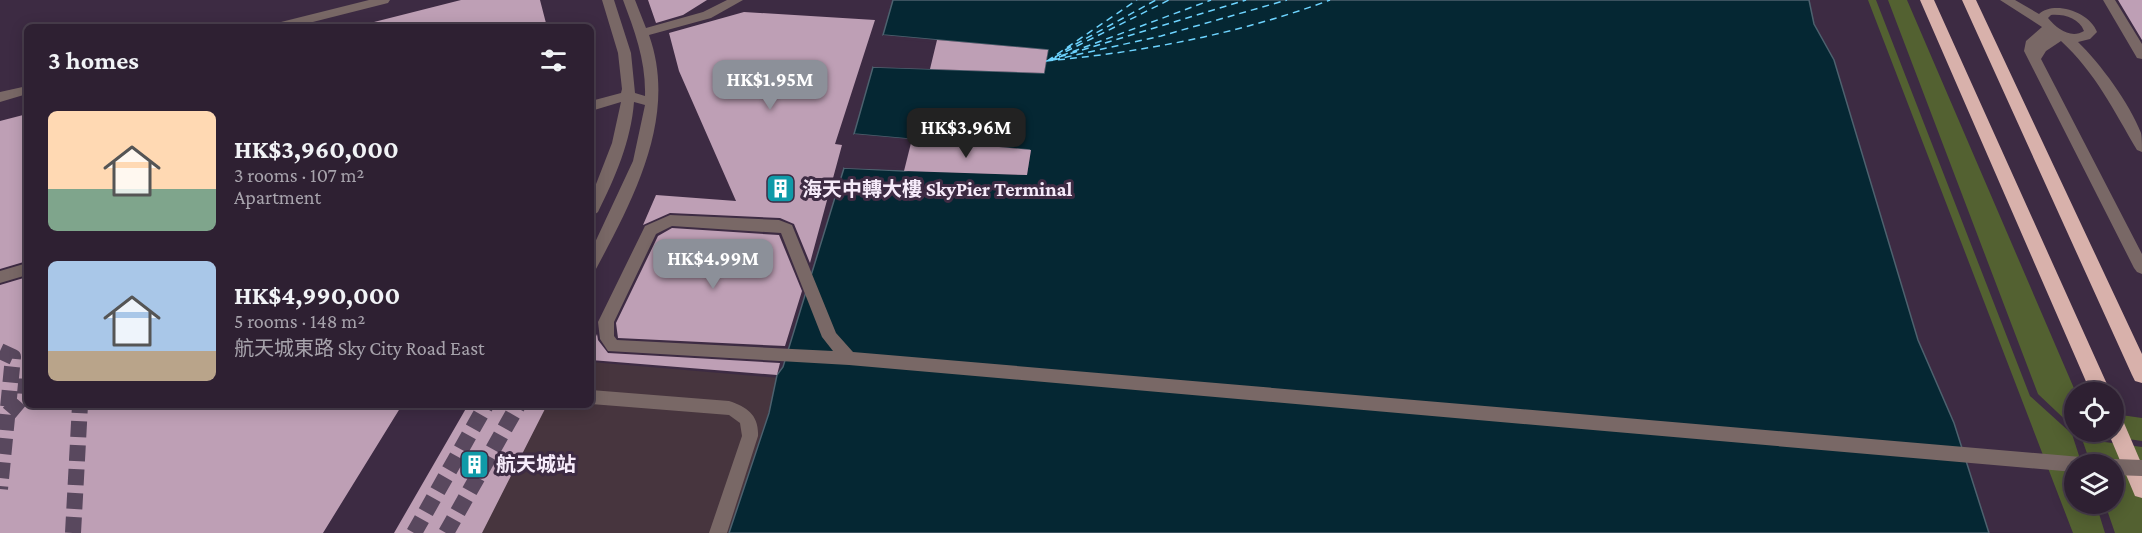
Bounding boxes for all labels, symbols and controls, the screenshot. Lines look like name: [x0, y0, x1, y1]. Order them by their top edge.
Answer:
icon: filters: [537, 44, 570, 77]
text: 3 homes: [48, 46, 139, 75]
pin: HK$1.95M: [708, 60, 832, 111]
text: HK$1.95M: [727, 68, 814, 90]
pin: HK$3.96M: [904, 108, 1028, 159]
text: HK$3.96M: [921, 116, 1011, 138]
icon: home: [96, 135, 168, 207]
text: HK$3,960,000: [234, 135, 399, 164]
text: 3 rooms · 107 m²: [234, 164, 364, 186]
building icon: 海天中轉大樓 SkyPier Terminal: [765, 173, 797, 205]
place label: 海天中轉大樓 SkyPier Terminal: [802, 178, 1072, 200]
text: Apartment: [234, 186, 321, 208]
pin: HK$4.99M: [651, 239, 775, 290]
text: HK$4.99M: [667, 247, 759, 269]
text: HK$4,990,000: [234, 281, 400, 310]
icon: home: [96, 285, 168, 357]
text: 5 rooms · 148 m²: [234, 310, 365, 332]
text: 航天城東路 Sky City Road East: [234, 337, 485, 359]
map controls: [2064, 382, 2124, 514]
button: locate: [2064, 382, 2124, 442]
building icon: 航天城站: [459, 448, 491, 480]
place label: 航天城站: [496, 453, 576, 475]
button: layers: [2064, 454, 2124, 514]

